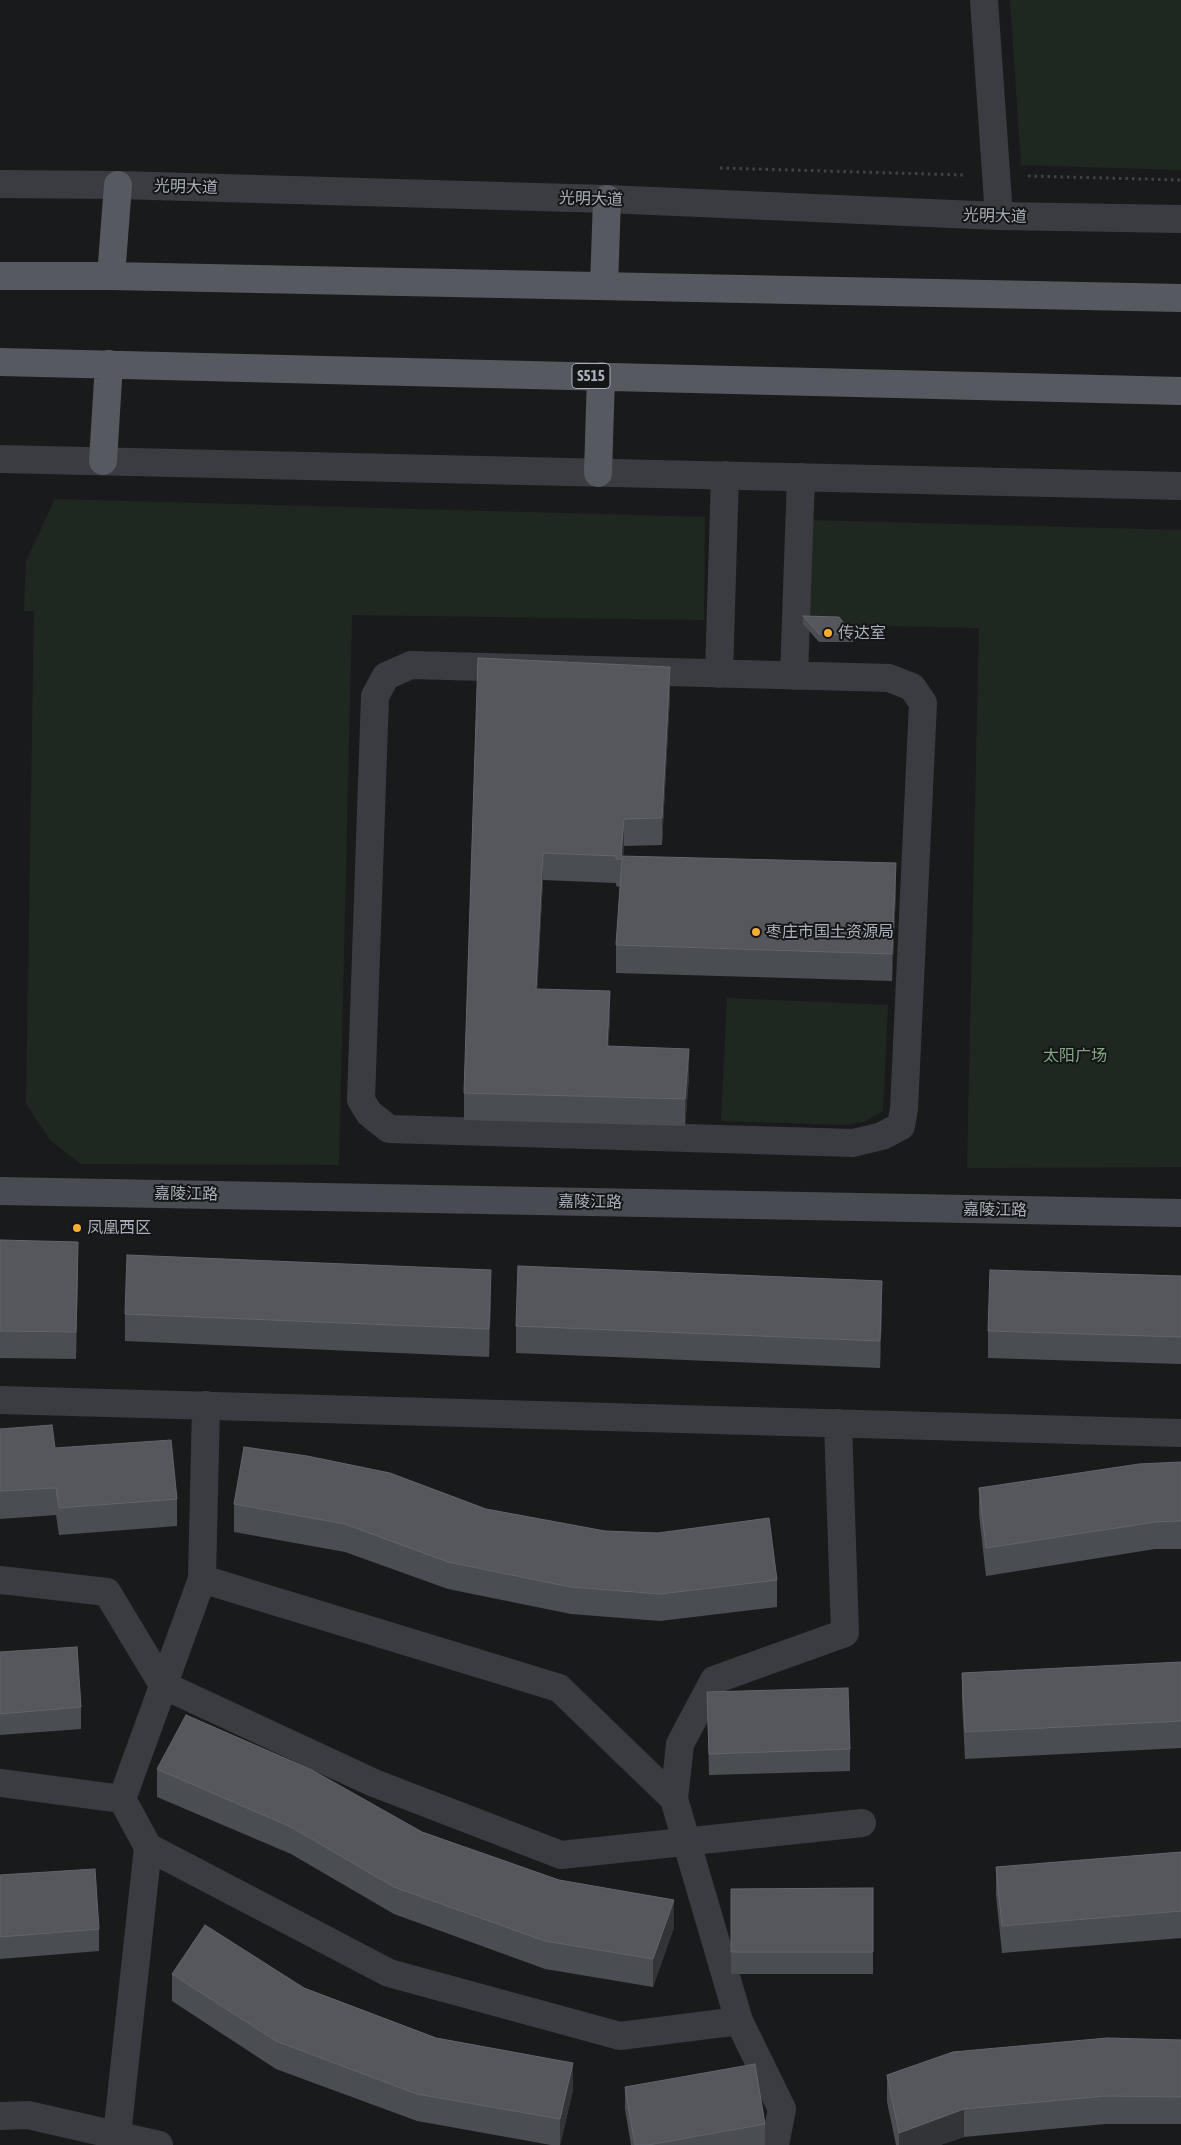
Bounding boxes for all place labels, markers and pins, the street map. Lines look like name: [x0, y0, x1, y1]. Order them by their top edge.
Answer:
place label: 传达室: [838, 623, 886, 643]
marker: 传达室: [822, 627, 834, 639]
place label: 枣庄市国土资源局: [766, 922, 894, 942]
marker: 枣庄市国土资源局: [750, 926, 762, 938]
place label: 凤凰西区: [87, 1218, 151, 1238]
marker: 凤凰西区: [71, 1222, 83, 1234]

